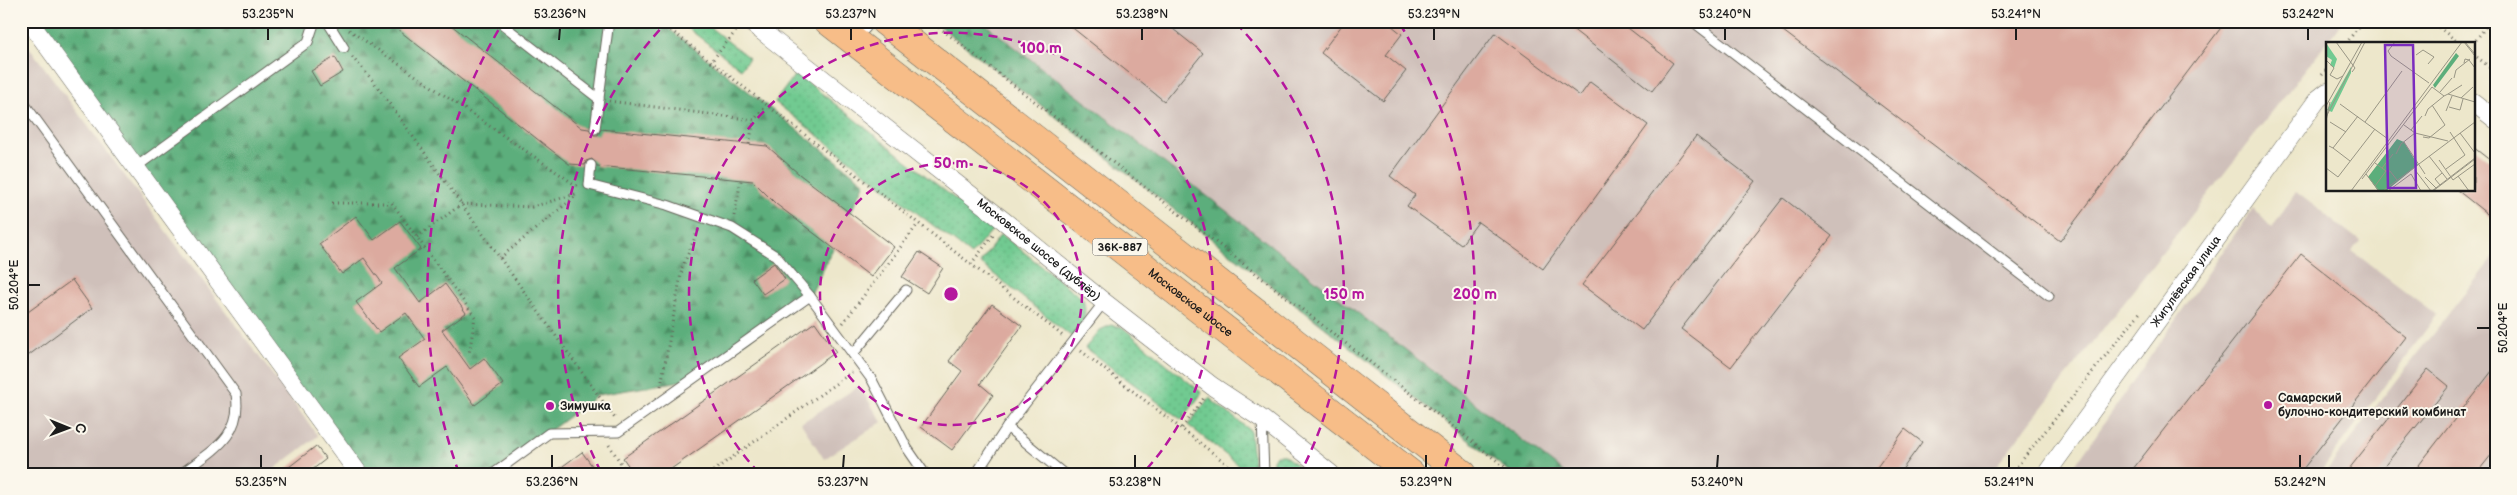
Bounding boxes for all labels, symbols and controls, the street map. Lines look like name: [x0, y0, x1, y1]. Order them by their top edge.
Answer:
text: 53.235°N: [242, 7, 294, 22]
text: 53.236°N: [534, 7, 586, 22]
text: 53.237°N: [825, 7, 877, 22]
text: 53.238°N: [1116, 7, 1168, 22]
text: 53.239°N: [1408, 7, 1460, 22]
text: 53.240°N: [1699, 7, 1751, 22]
text: 53.241°N: [1991, 7, 2041, 22]
text: 53.242°N: [2282, 7, 2334, 22]
text: 100 m: [1020, 39, 1062, 58]
inset map: [2326, 42, 2474, 191]
text: 50 m: [934, 154, 969, 173]
street label: Московское шоссе (дублёр): [974, 195, 1104, 304]
street label: Жигулёвская улица: [2148, 233, 2224, 330]
road number: 36К-887: [1092, 238, 1148, 256]
text: 50.204°E: [7, 260, 22, 310]
street label: Московское шоссе: [1145, 265, 1236, 340]
centre of rings: [942, 285, 960, 303]
text: 150 m: [1323, 285, 1365, 304]
text: 200 m: [1453, 285, 1497, 304]
text: 50.204°E: [2496, 303, 2511, 353]
place label: Самарский булочно-кондитерский комбинат: [2278, 391, 2466, 420]
place label: Зимушка: [560, 399, 612, 414]
marker: Самарский булочно-кондитерский комбинат: [2262, 399, 2274, 411]
marker: Зимушка: [544, 400, 556, 412]
north arrow: [42, 402, 92, 452]
text: С: [72, 423, 89, 433]
text: 53.235°N: [235, 475, 287, 490]
text: 53.236°N: [526, 475, 578, 490]
text: 53.237°N: [817, 475, 869, 490]
text: 53.238°N: [1109, 475, 1161, 490]
text: 53.239°N: [1400, 475, 1452, 490]
text: 53.240°N: [1691, 475, 1743, 490]
text: 53.241°N: [1984, 475, 2034, 490]
text: 53.242°N: [2274, 475, 2326, 490]

